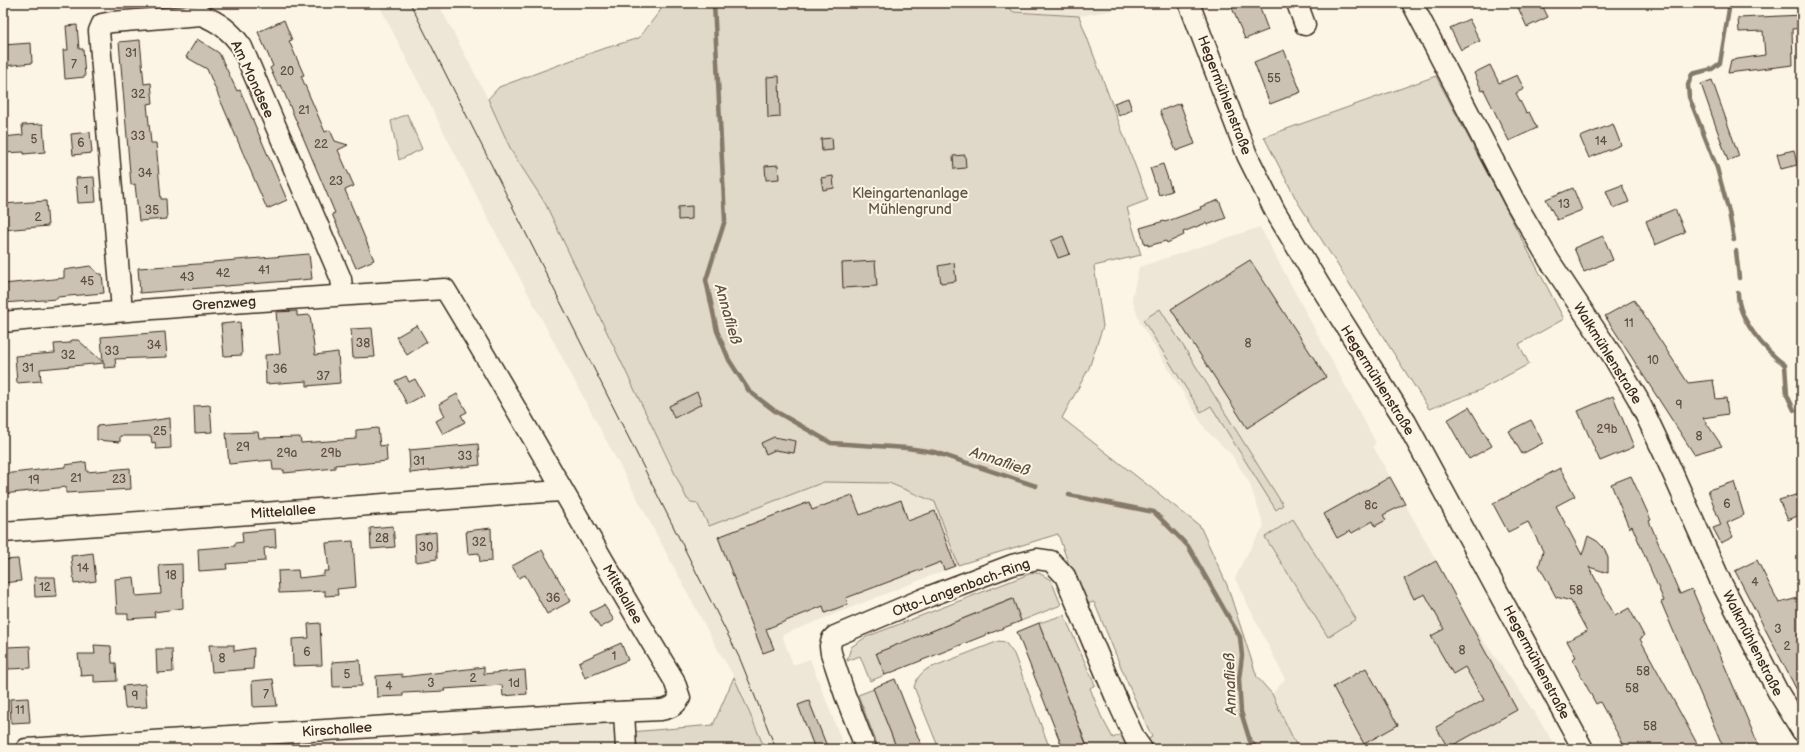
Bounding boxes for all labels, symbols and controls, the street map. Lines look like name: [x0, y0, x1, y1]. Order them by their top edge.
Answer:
street label: Hegermühlenstraße: [1194, 33, 1255, 157]
street label: Am Mondsee: [227, 38, 278, 121]
house number: 31: [125, 46, 137, 61]
house number: 7: [71, 57, 77, 72]
house number: 20: [280, 64, 294, 79]
house number: 55: [1267, 71, 1281, 86]
house number: 32: [131, 87, 145, 102]
house number: 21: [298, 103, 310, 118]
house number: 33: [131, 129, 145, 144]
house number: 5: [31, 132, 38, 147]
house number: 14: [1595, 134, 1608, 149]
house number: 6: [77, 136, 85, 151]
house number: 22: [314, 137, 328, 152]
house number: 34: [138, 166, 153, 181]
house number: 23: [329, 174, 343, 189]
house number: 1: [84, 183, 88, 198]
park label: Kleingartenanlage Mühlengrund: [852, 185, 968, 218]
house number: 13: [1558, 197, 1570, 212]
house number: 35: [145, 203, 159, 218]
house number: 2: [34, 210, 42, 225]
house number: 41: [258, 263, 270, 278]
house number: 42: [216, 266, 230, 281]
house number: 43: [180, 270, 194, 285]
house number: 45: [80, 274, 94, 289]
water label: Annafließ: [710, 281, 745, 347]
street label: Grenzweg: [192, 293, 256, 314]
street label: Walkmühlenstraße: [1570, 299, 1646, 407]
house number: 11: [1624, 316, 1634, 331]
street label: Hegermühlenstraße: [1337, 322, 1418, 438]
house number: 38: [356, 336, 370, 351]
house number: 8: [1245, 336, 1252, 351]
house number: 34: [147, 338, 162, 353]
house number: 33: [105, 344, 119, 359]
house number: 32: [61, 348, 75, 363]
house number: 10: [1647, 353, 1659, 368]
house number: 31: [22, 361, 34, 376]
house number: 36: [273, 362, 287, 377]
house number: 37: [316, 369, 330, 384]
house number: 9: [1676, 398, 1683, 413]
house number: 29b: [1597, 422, 1618, 437]
house number: 25: [153, 424, 167, 439]
house number: 8: [1696, 429, 1703, 444]
house number: 29: [236, 440, 250, 455]
water label: Annafließ: [967, 442, 1033, 481]
house number: 29a: [277, 446, 298, 461]
house number: 29b: [321, 446, 342, 461]
house number: 33: [458, 449, 472, 464]
house number: 31: [413, 454, 425, 469]
house number: 21: [70, 471, 82, 486]
house number: 23: [112, 472, 126, 487]
house number: 19: [28, 473, 40, 488]
house number: 6: [1723, 497, 1731, 512]
house number: 8c: [1364, 498, 1378, 513]
street label: Mittelallee: [250, 501, 316, 522]
house number: 28: [375, 531, 389, 546]
house number: 32: [472, 535, 486, 550]
house number: 30: [419, 540, 433, 555]
street label: Otto-Langenbach-Ring: [890, 555, 1032, 620]
house number: 14: [77, 561, 90, 576]
street label: Mittelallee: [599, 562, 646, 627]
house number: 18: [165, 568, 177, 583]
house number: 4: [1751, 575, 1759, 590]
house number: 12: [39, 580, 51, 595]
house number: 58: [1569, 583, 1583, 598]
street label: Walkmühlenstraße: [1719, 588, 1787, 699]
house number: 36: [546, 591, 560, 606]
street label: Hegermühlenstraße: [1499, 602, 1574, 722]
house number: 3: [1774, 622, 1782, 637]
house number: 2: [1783, 639, 1791, 654]
house number: 8: [1459, 643, 1466, 658]
house number: 6: [303, 645, 311, 660]
house number: 1: [612, 649, 616, 664]
house number: 8: [219, 651, 226, 666]
water label: Annafließ: [1220, 652, 1241, 716]
house number: 58: [1636, 664, 1650, 679]
house number: 5: [344, 667, 351, 682]
house number: 2: [469, 671, 477, 686]
house number: 3: [427, 676, 435, 691]
house number: 1d: [508, 676, 520, 691]
house number: 4: [385, 679, 393, 694]
house number: 58: [1625, 681, 1639, 696]
house number: 7: [263, 687, 269, 702]
house number: 9: [132, 689, 139, 704]
house number: 11: [15, 703, 25, 718]
street label: Kirschallee: [301, 719, 373, 740]
house number: 58: [1643, 719, 1657, 734]

